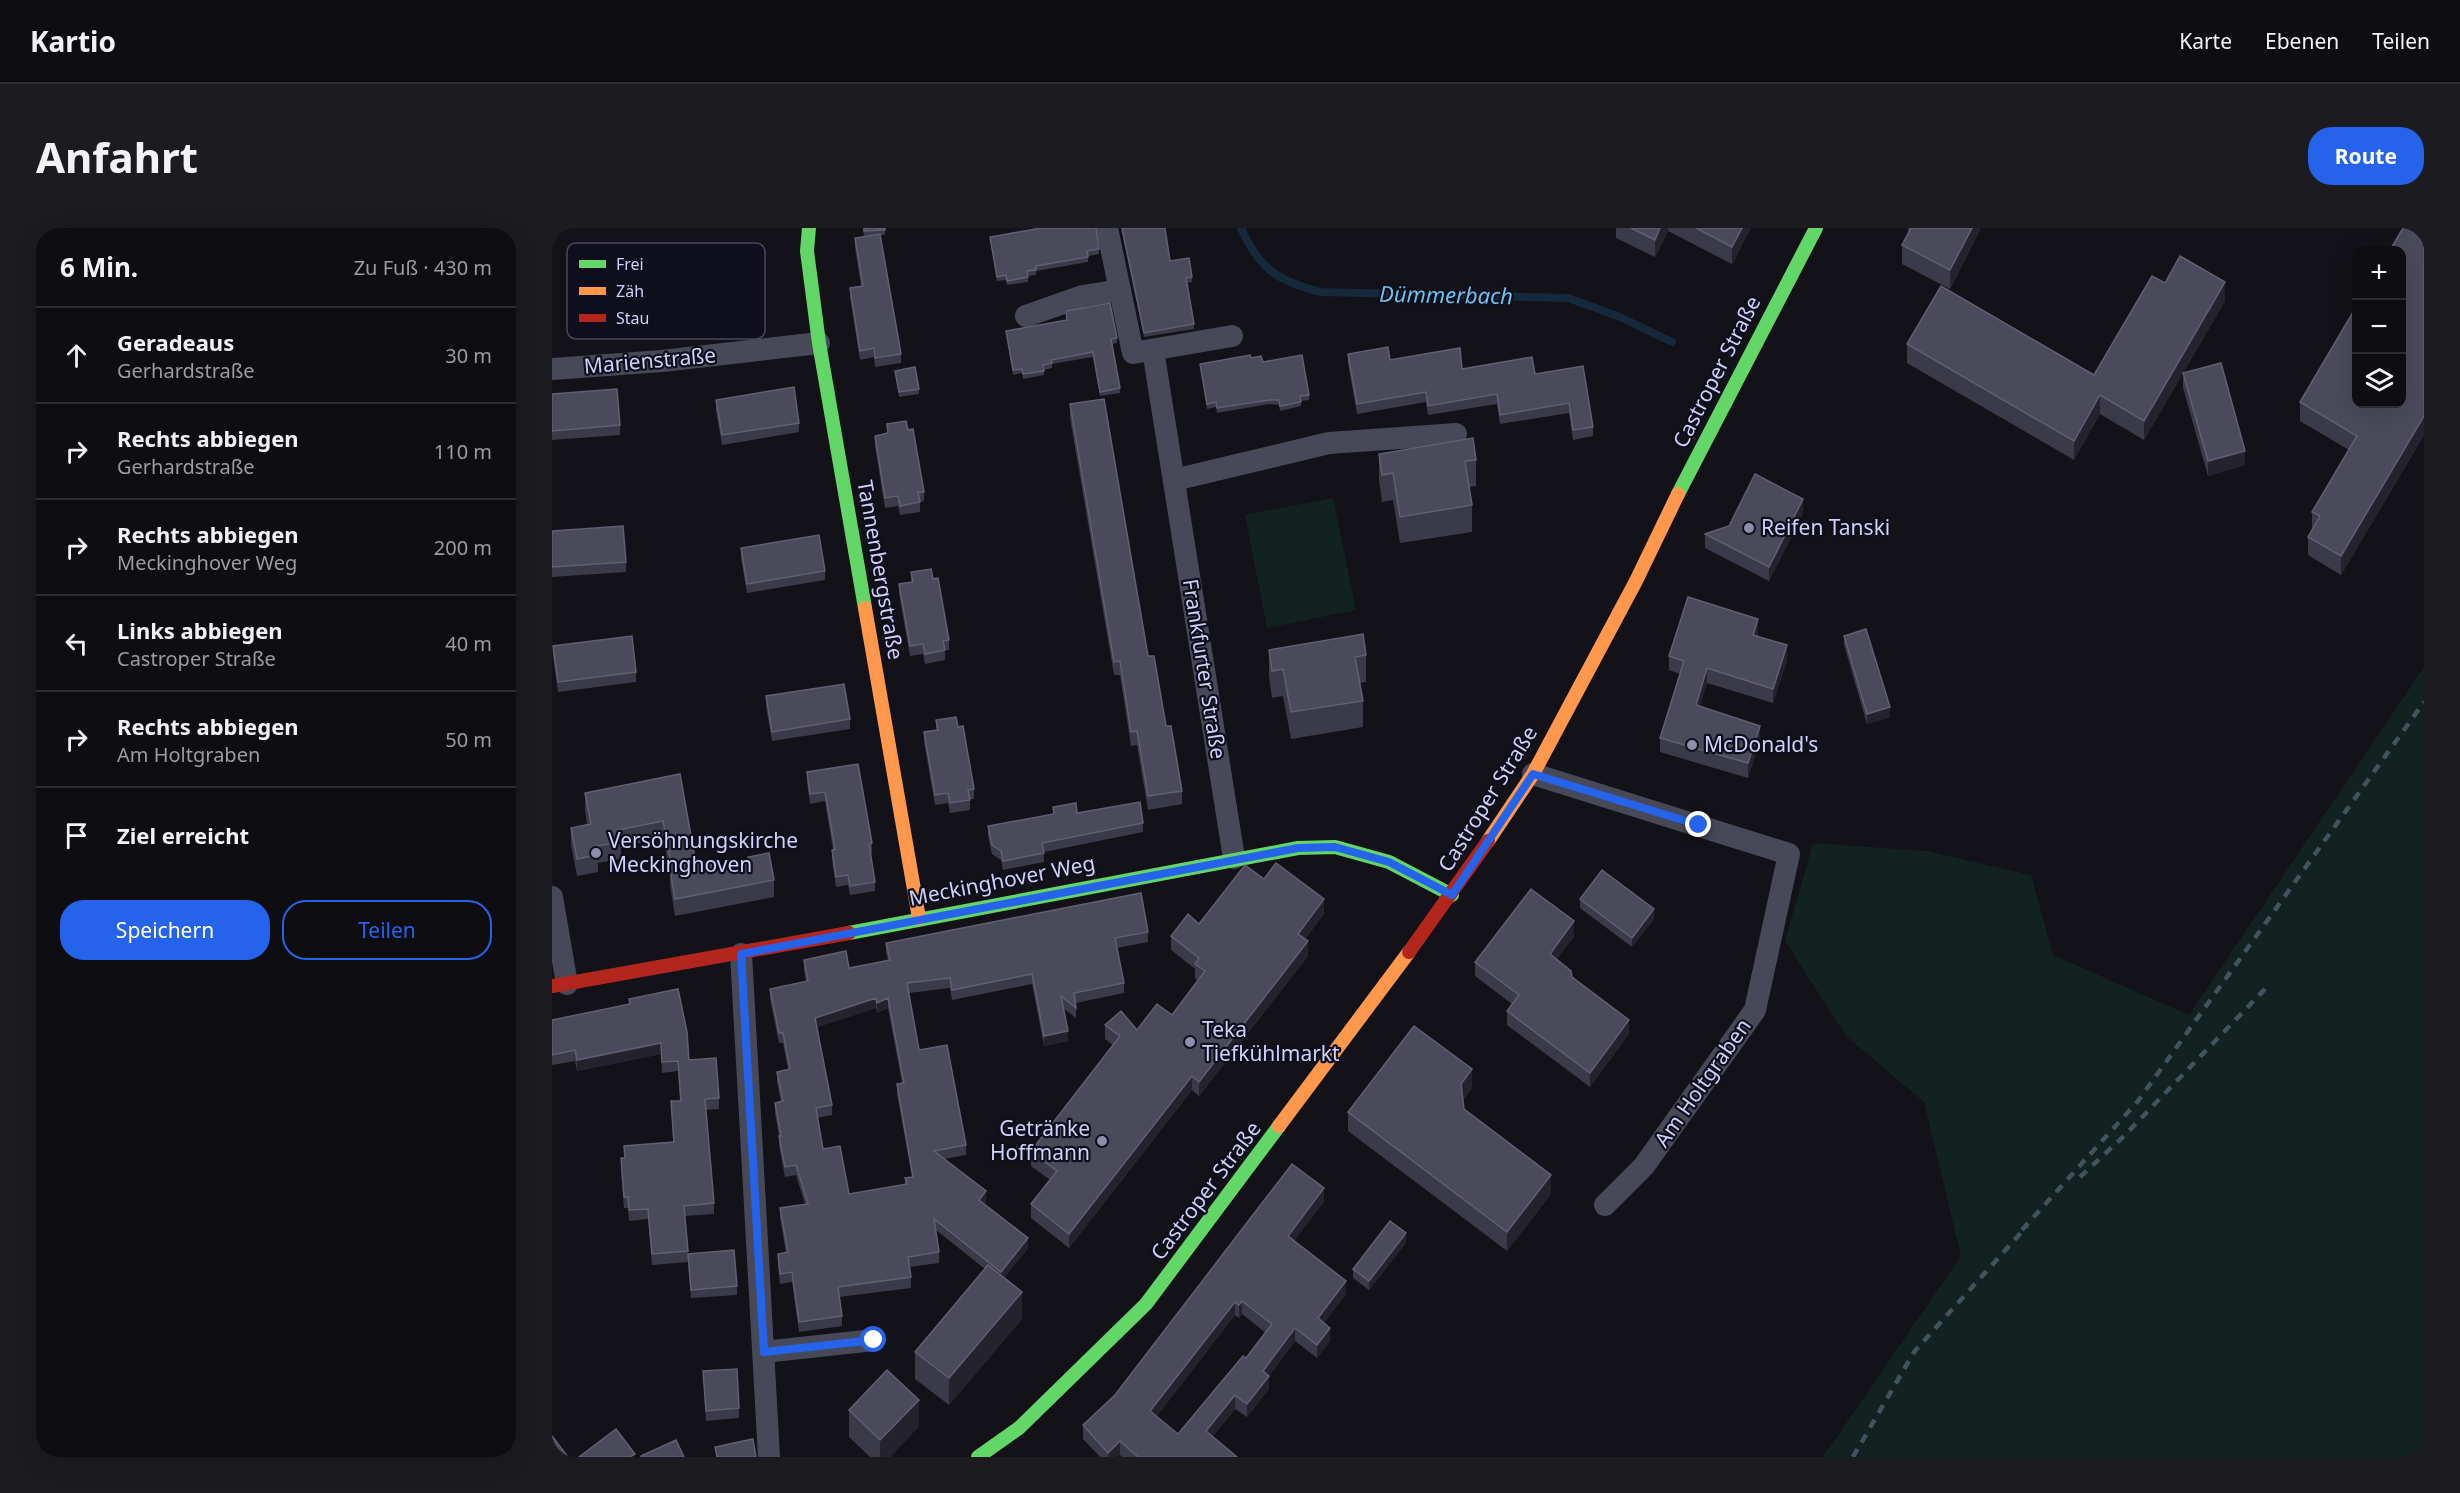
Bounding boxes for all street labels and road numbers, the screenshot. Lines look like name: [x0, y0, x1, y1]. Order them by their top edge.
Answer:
street label: Castroper Straße: [1666, 291, 1766, 452]
street label: Marienstraße: [583, 340, 717, 380]
street label: Tannenbergstraße: [851, 478, 911, 662]
street label: Frankfurter Straße: [1177, 577, 1233, 761]
street label: Castroper Straße: [1431, 720, 1543, 877]
street label: Meckinghover Weg: [906, 848, 1097, 912]
street label: Am Holtgraben: [1648, 1013, 1757, 1152]
street label: Castroper Straße: [1144, 1115, 1267, 1265]

